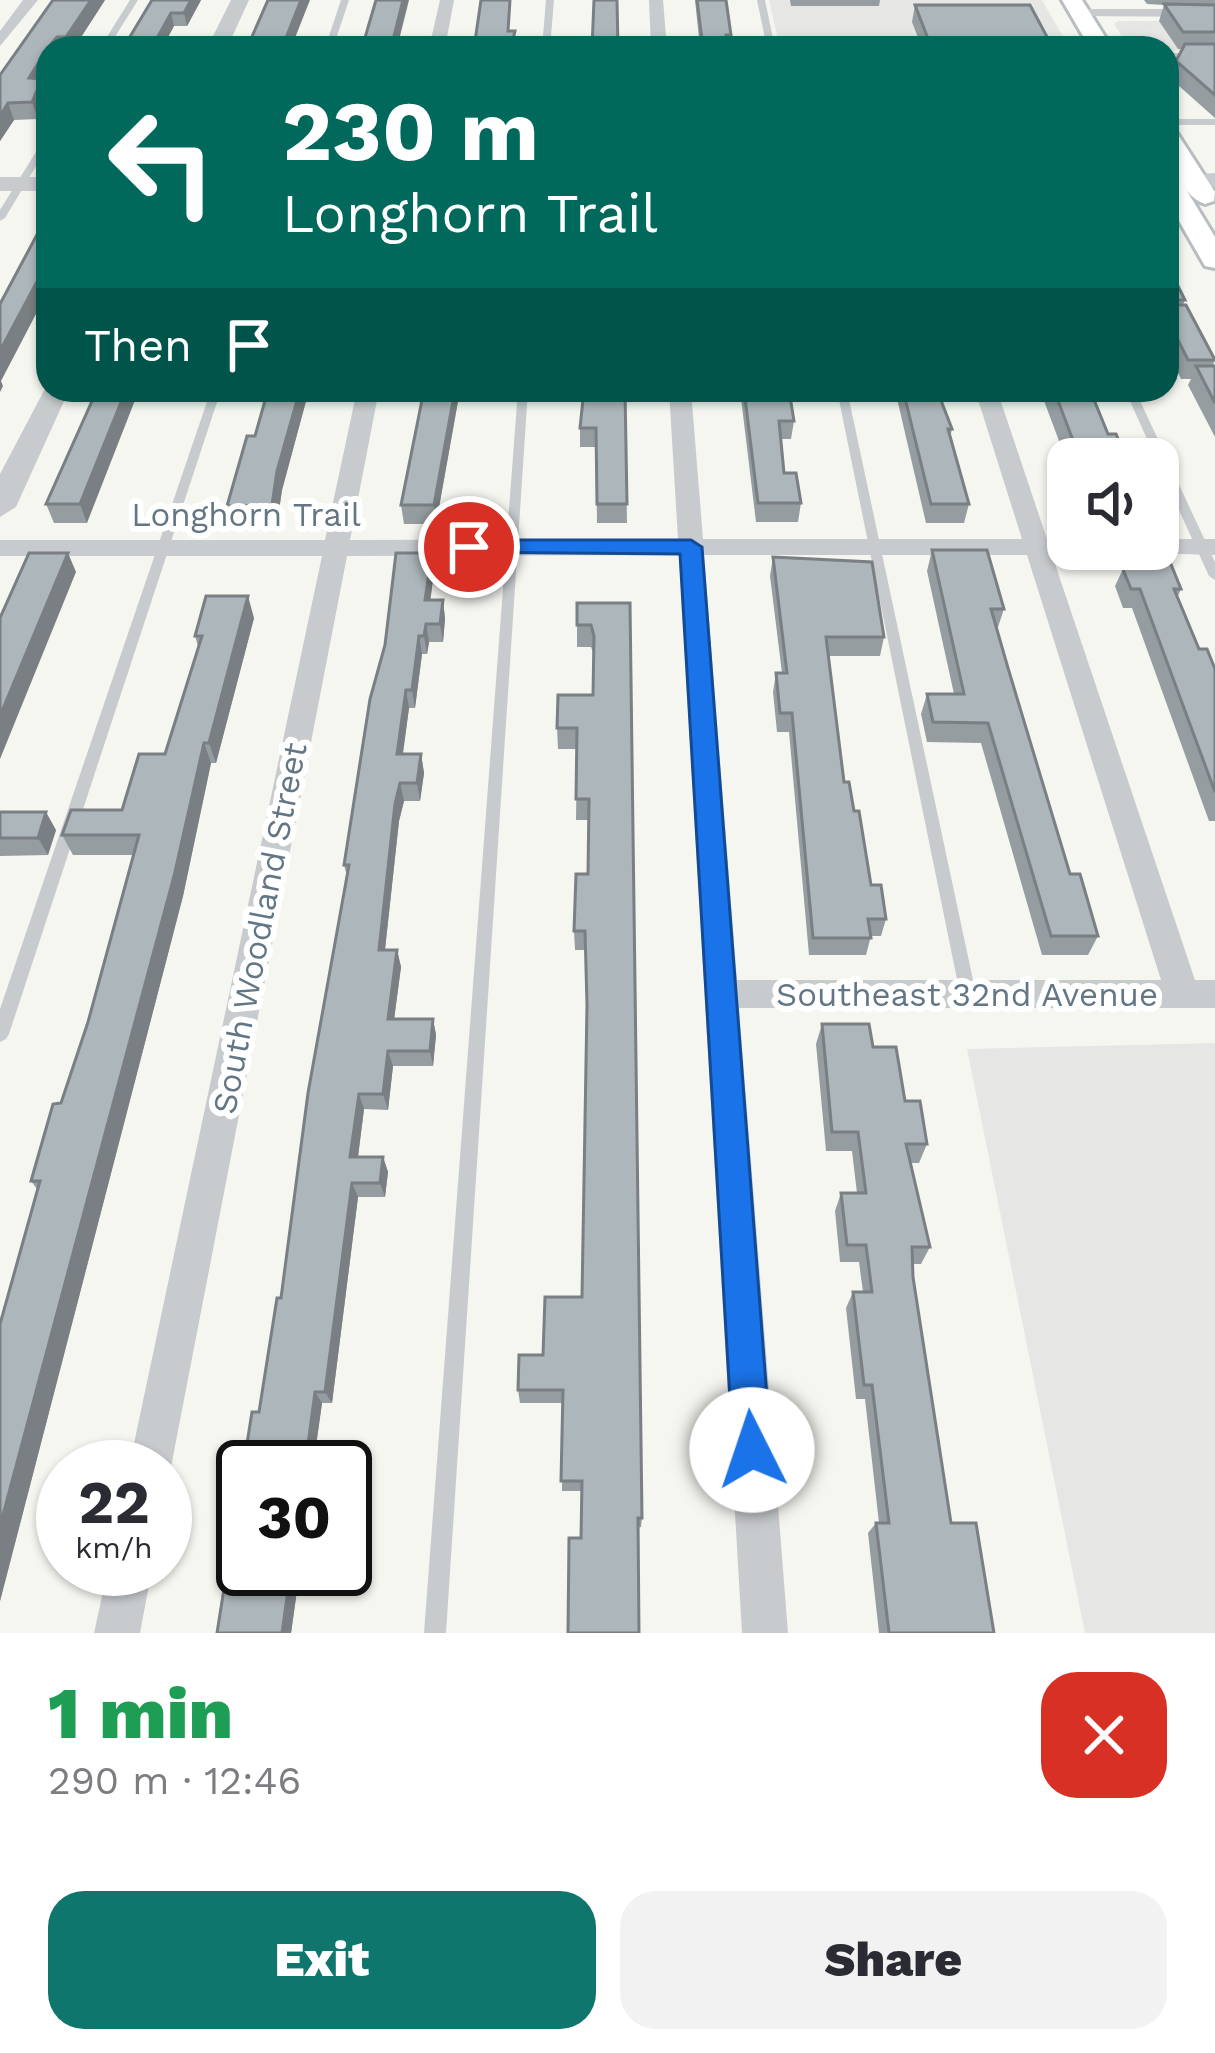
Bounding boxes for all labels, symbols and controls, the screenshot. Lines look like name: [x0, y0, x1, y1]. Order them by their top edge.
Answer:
text: 230 m: [282, 82, 539, 180]
icon: left: [84, 84, 240, 240]
text: Longhorn Trail: [282, 182, 658, 245]
icon: arrive: [216, 312, 282, 378]
text: Then: [84, 319, 192, 372]
map controls: [1047, 438, 1179, 570]
button: sound: [1047, 438, 1179, 570]
street label: Longhorn Trail: [131, 495, 361, 534]
pin: [418, 496, 520, 598]
icon: arrive: [436, 514, 502, 580]
street label: South Woodland Street: [204, 739, 315, 1117]
street label: Southeast 32nd Avenue: [776, 975, 1158, 1014]
position arrow: [689, 1387, 815, 1513]
speed limit sign: 30: [216, 1440, 372, 1596]
text: 22: [78, 1467, 150, 1538]
text: km/h: [75, 1530, 153, 1565]
text: 1 min: [48, 1671, 233, 1755]
button: close: [1041, 1672, 1167, 1798]
text: 290 m · 12:46: [48, 1758, 301, 1803]
button: Exit: [48, 1891, 596, 2029]
button: Share: [620, 1891, 1167, 2029]

